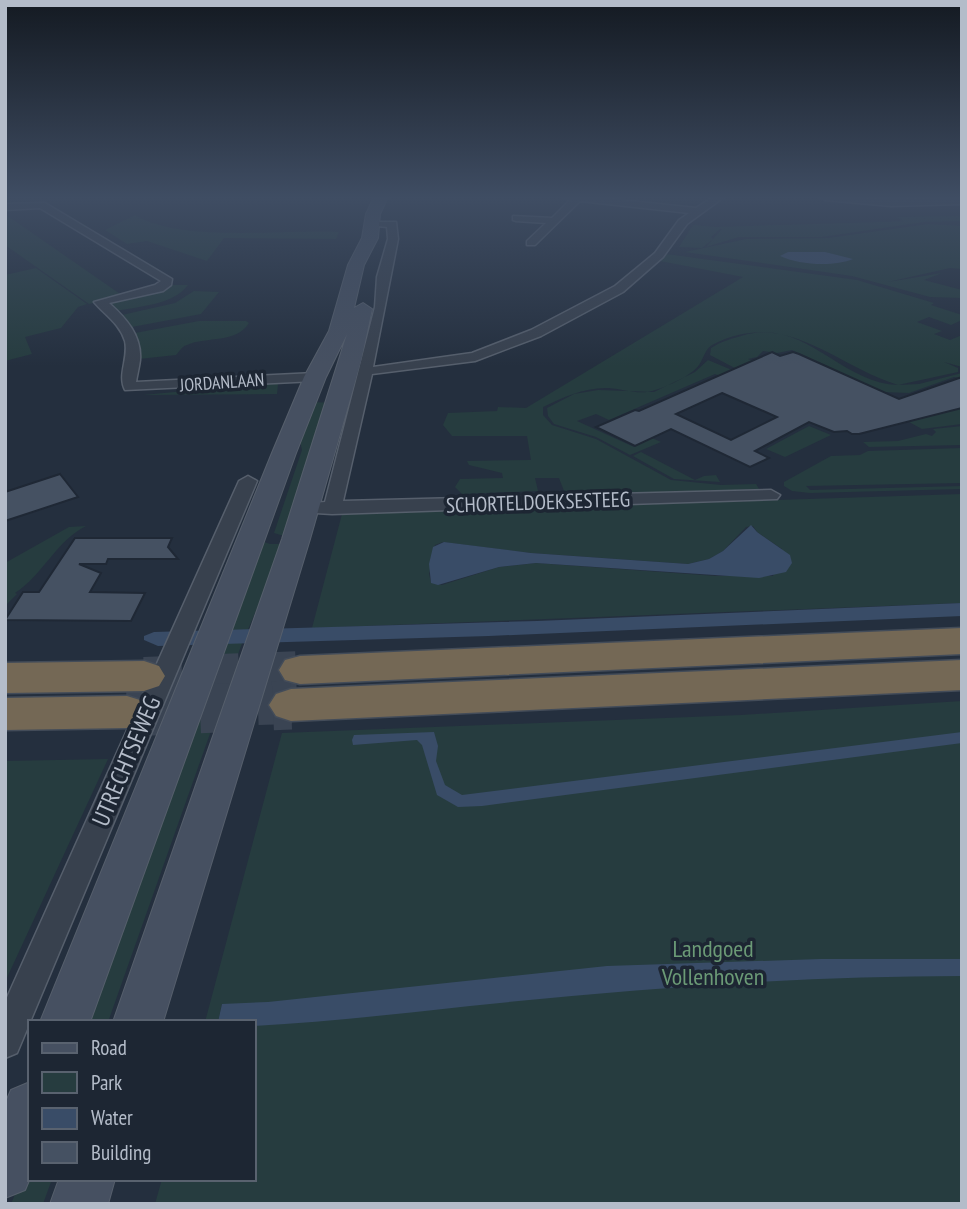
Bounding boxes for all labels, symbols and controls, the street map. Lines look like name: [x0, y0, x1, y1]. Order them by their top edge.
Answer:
street label: JORDANLAAN: [178, 368, 265, 396]
street label: SCHORTELDOEKSESTEEG: [445, 485, 631, 519]
street label: UTRECHTSEWEG: [85, 691, 167, 831]
park label: Landgoed Vollenhoven: [661, 933, 764, 992]
legend: [28, 1020, 256, 1181]
text: Road: [91, 1034, 127, 1061]
text: Park: [91, 1069, 122, 1096]
text: Water: [91, 1104, 133, 1131]
text: Building: [91, 1139, 151, 1166]

